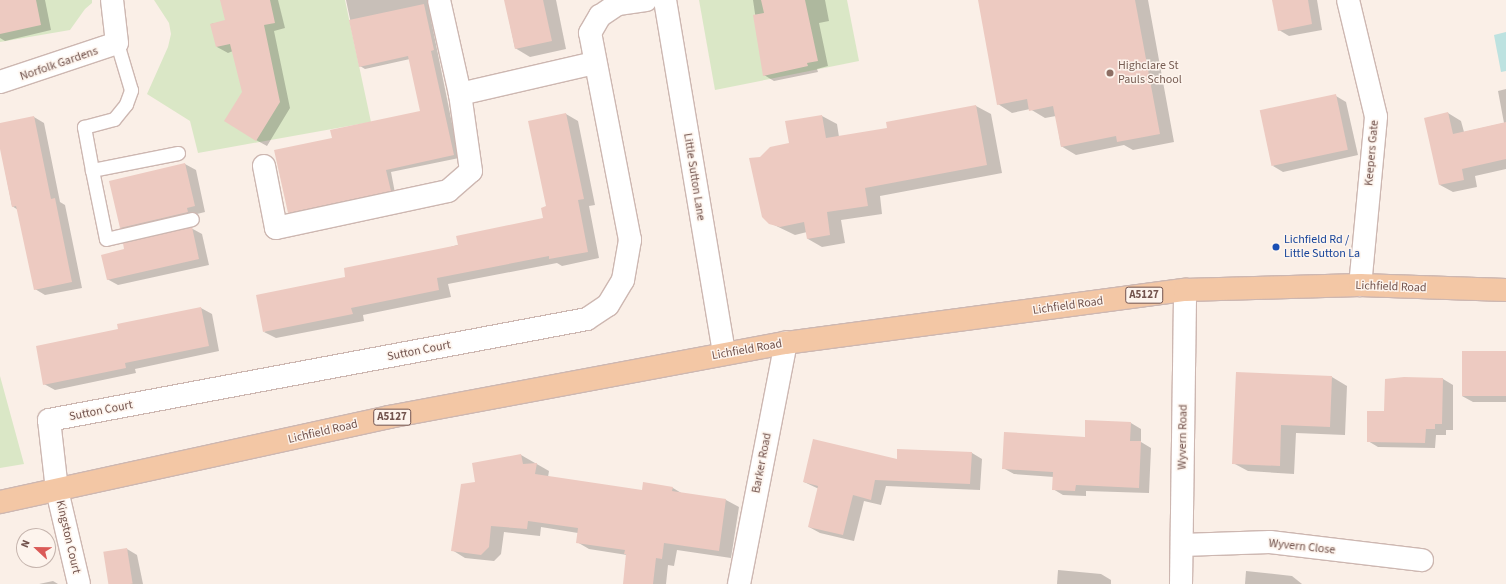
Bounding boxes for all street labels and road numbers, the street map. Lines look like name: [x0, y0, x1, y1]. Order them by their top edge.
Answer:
street label: Norfolk Gardens: [18, 44, 100, 84]
street label: Keepers Gate: [1362, 119, 1382, 187]
street label: Little Sutton Lane: [680, 132, 708, 222]
street label: Lichfield Road: [1355, 279, 1427, 295]
road number: A5127: [1125, 286, 1163, 304]
street label: Lichfield Road: [1032, 294, 1104, 318]
street label: Lichfield Road: [711, 337, 783, 363]
street label: Sutton Court: [386, 338, 452, 364]
street label: Sutton Court: [68, 398, 134, 424]
street label: Wyvern Road: [1175, 404, 1191, 470]
road number: A5127: [373, 408, 411, 426]
street label: Lichfield Road: [287, 417, 359, 447]
street label: Barker Road: [749, 432, 775, 494]
street label: Kingston Court: [53, 499, 83, 575]
street label: Wyvern Close: [1268, 536, 1336, 558]

